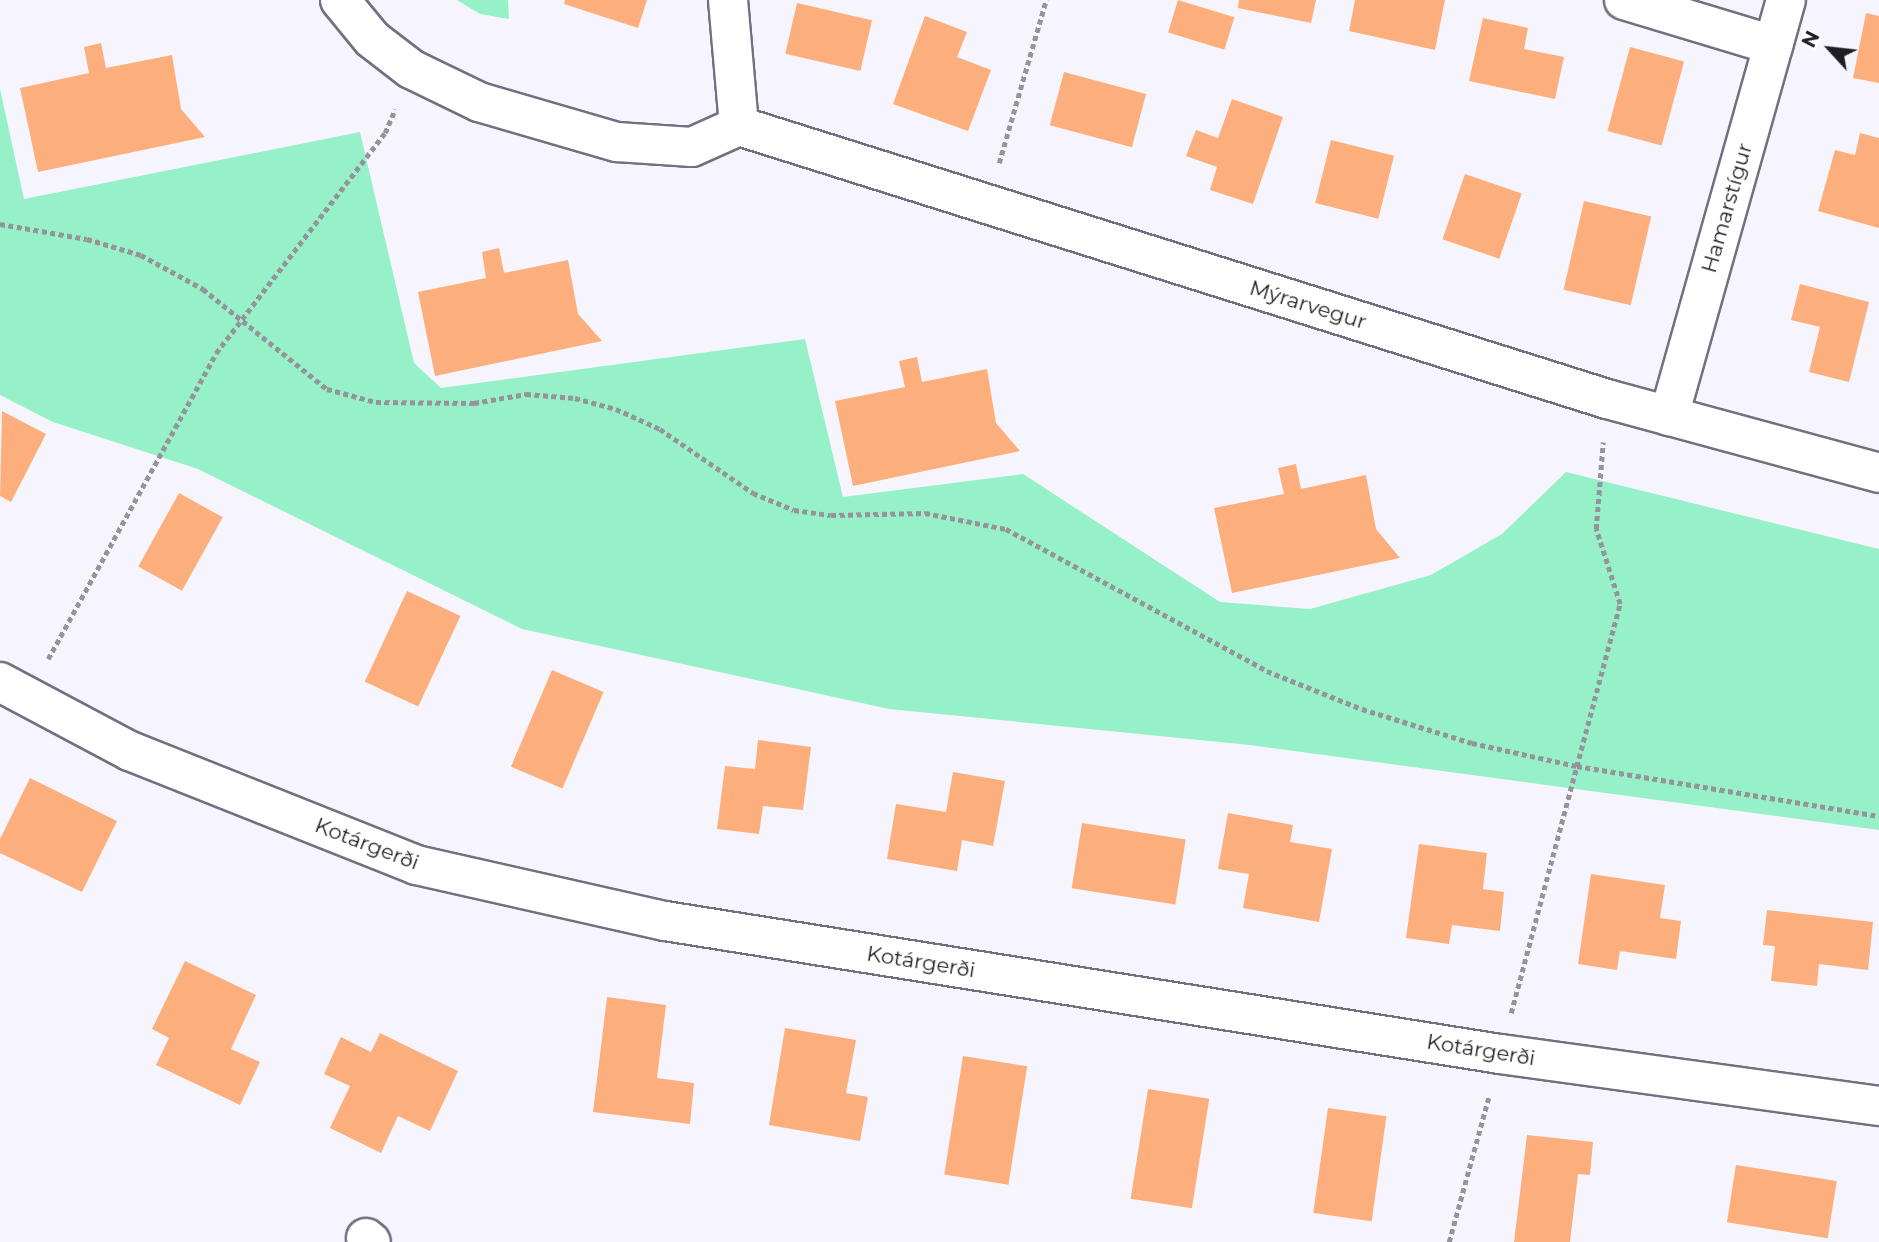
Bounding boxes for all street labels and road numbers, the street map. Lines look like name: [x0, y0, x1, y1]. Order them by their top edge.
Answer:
street label: Hamarstígur: [1696, 140, 1758, 276]
street label: Mýrarvegur: [1247, 275, 1369, 335]
street label: Kotárgerði: [311, 813, 423, 875]
street label: Kotárgerði: [865, 941, 977, 983]
street label: Kotárgerði: [1425, 1029, 1537, 1071]

